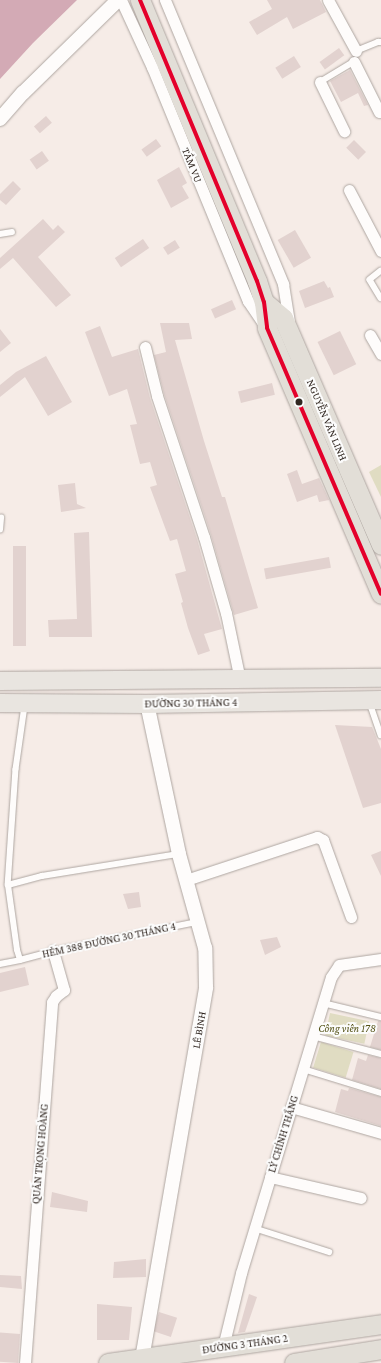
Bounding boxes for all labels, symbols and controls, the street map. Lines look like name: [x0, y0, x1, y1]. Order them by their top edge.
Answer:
street label: TẦM VU: [179, 146, 205, 184]
street label: NGUYỄN VĂN LINH: [304, 377, 350, 463]
unlabelled marker: [294, 397, 304, 407]
street label: ĐƯỜNG 30 THÁNG 4: [144, 696, 238, 710]
street label: HẺM 388 ĐƯỜNG 30 THÁNG 4: [41, 919, 177, 961]
street label: LÊ BÌNH: [189, 1010, 209, 1050]
park label: Công viên 178: [318, 1021, 376, 1035]
street label: LÝ CHÍNH THẮNG: [265, 1094, 301, 1174]
street label: QUẢN TRỌNG HOÀNG: [29, 1103, 51, 1205]
street label: ĐƯỜNG 3 THÁNG 2: [201, 1331, 289, 1357]

